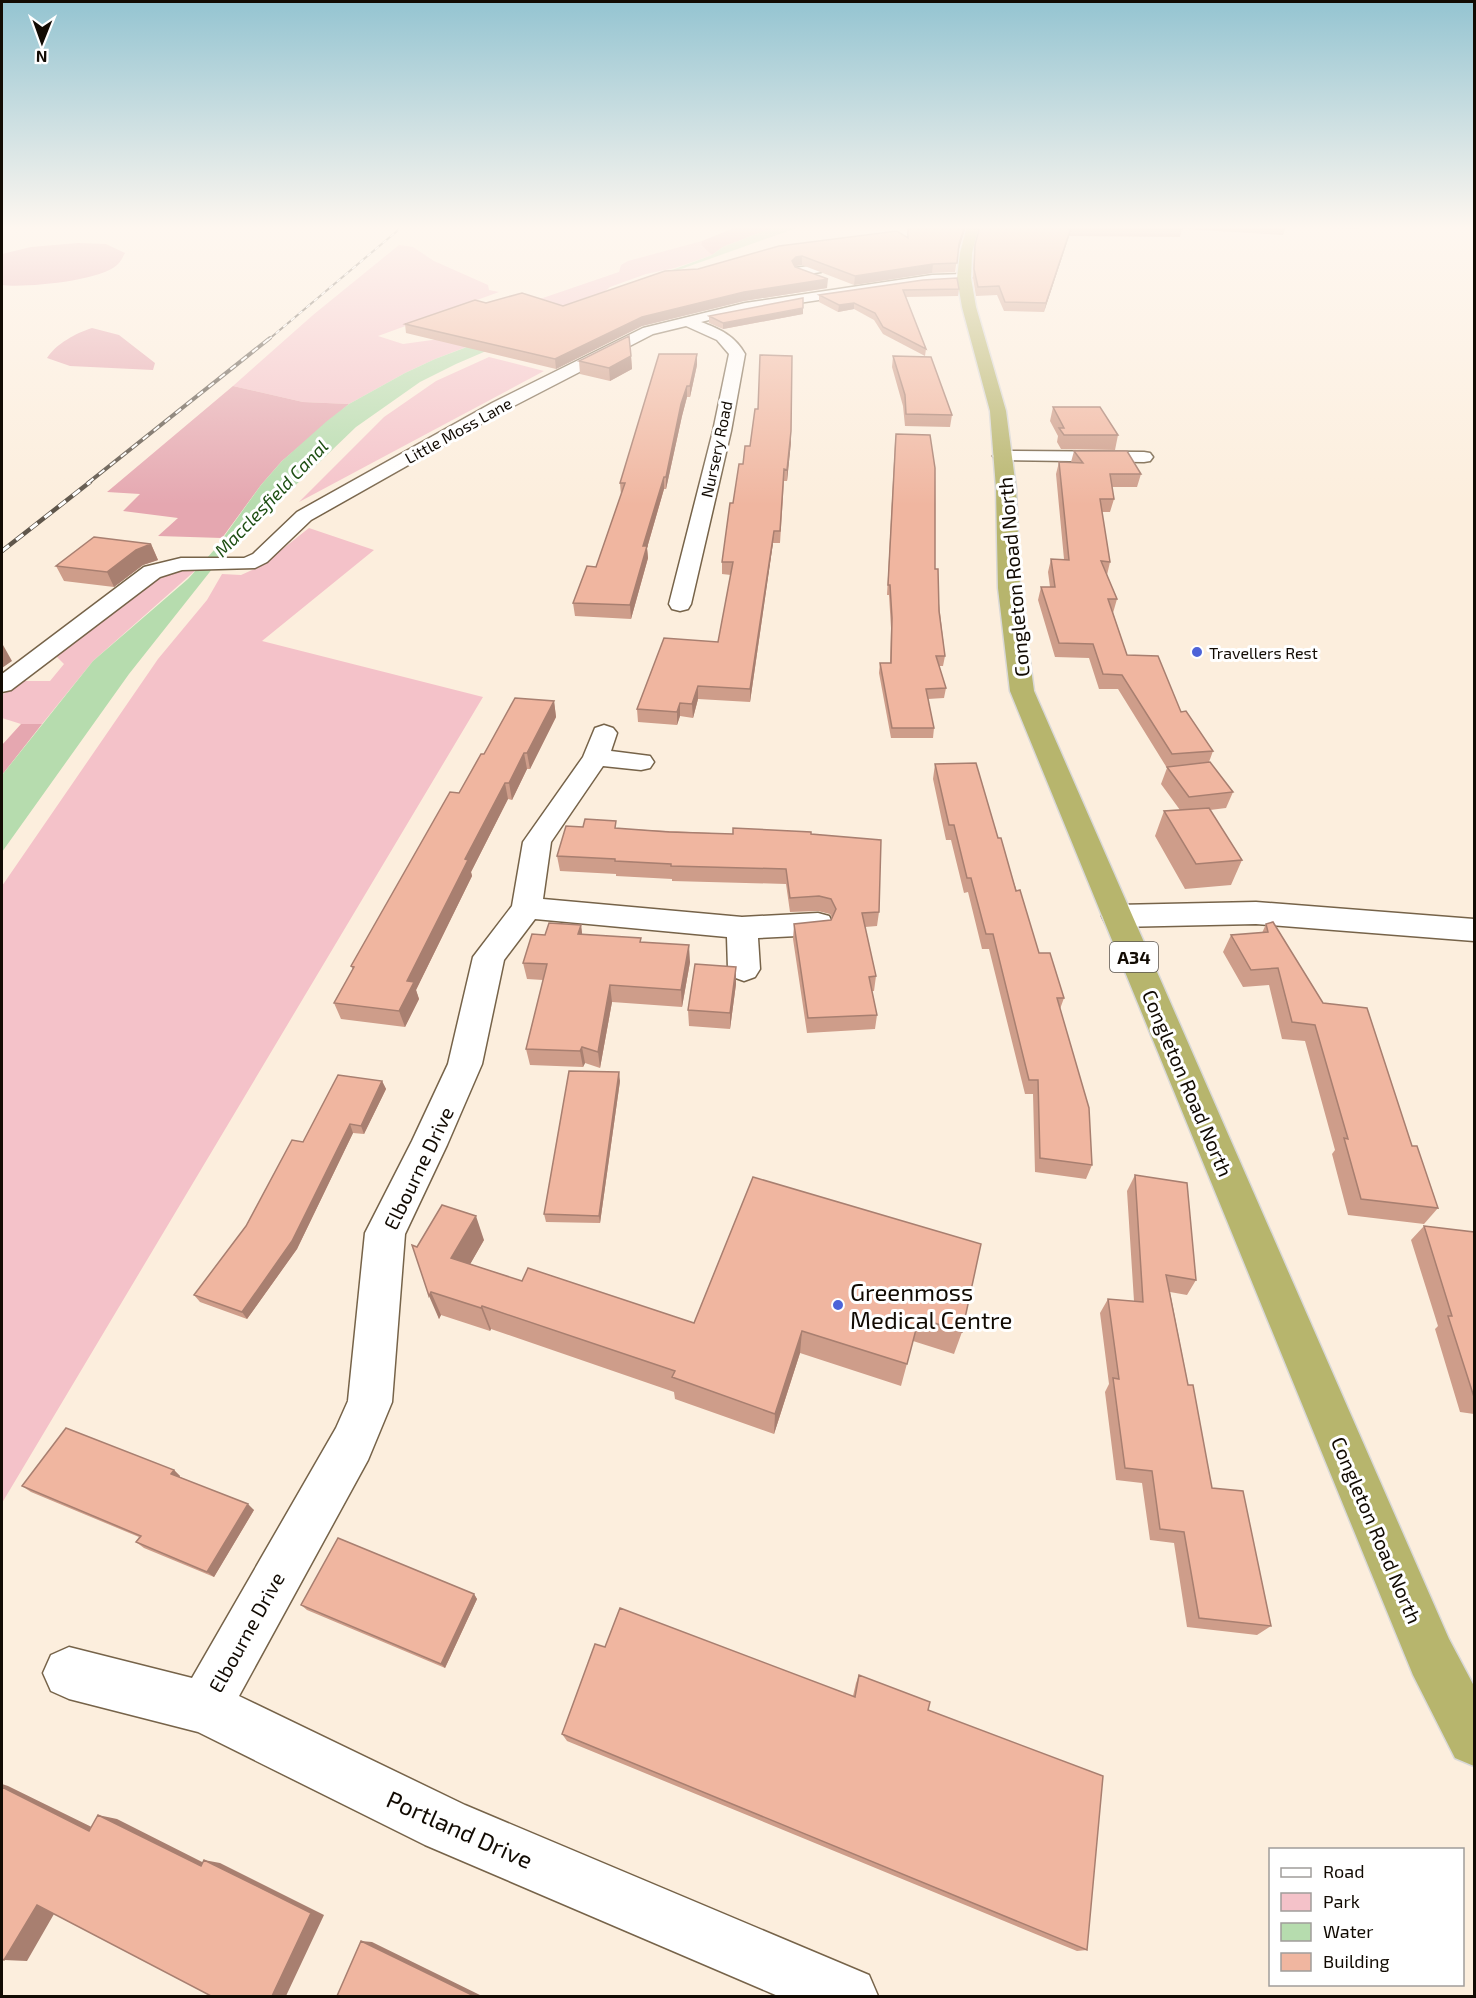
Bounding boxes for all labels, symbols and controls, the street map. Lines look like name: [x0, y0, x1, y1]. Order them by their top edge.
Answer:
north arrow: [12, 12, 72, 72]
text: N: [36, 48, 48, 67]
street label: Little Moss Lane: [401, 393, 515, 467]
street label: Nursery Road: [696, 399, 736, 499]
water label: Macclesfield Canal: [210, 435, 332, 561]
street label: Congleton Road North: [992, 476, 1034, 678]
place label: Travellers Rest: [1209, 643, 1318, 662]
marker: Travellers Rest: [1190, 645, 1204, 659]
road number: A34: [1110, 942, 1158, 972]
street label: Congleton Road North: [1138, 986, 1238, 1180]
street label: Elbourne Drive: [378, 1103, 458, 1233]
place label: Greenmoss Medical Centre: [850, 1277, 1012, 1334]
marker: Greenmoss Medical Centre: [831, 1298, 845, 1312]
street label: Congleton Road North: [1327, 1433, 1427, 1627]
street label: Elbourne Drive: [203, 1568, 289, 1696]
street label: Portland Drive: [383, 1784, 537, 1874]
legend: [1269, 1848, 1464, 1986]
text: Road: [1323, 1860, 1364, 1882]
text: Park: [1323, 1890, 1360, 1912]
text: Water: [1323, 1920, 1373, 1942]
text: Building: [1323, 1950, 1390, 1972]

